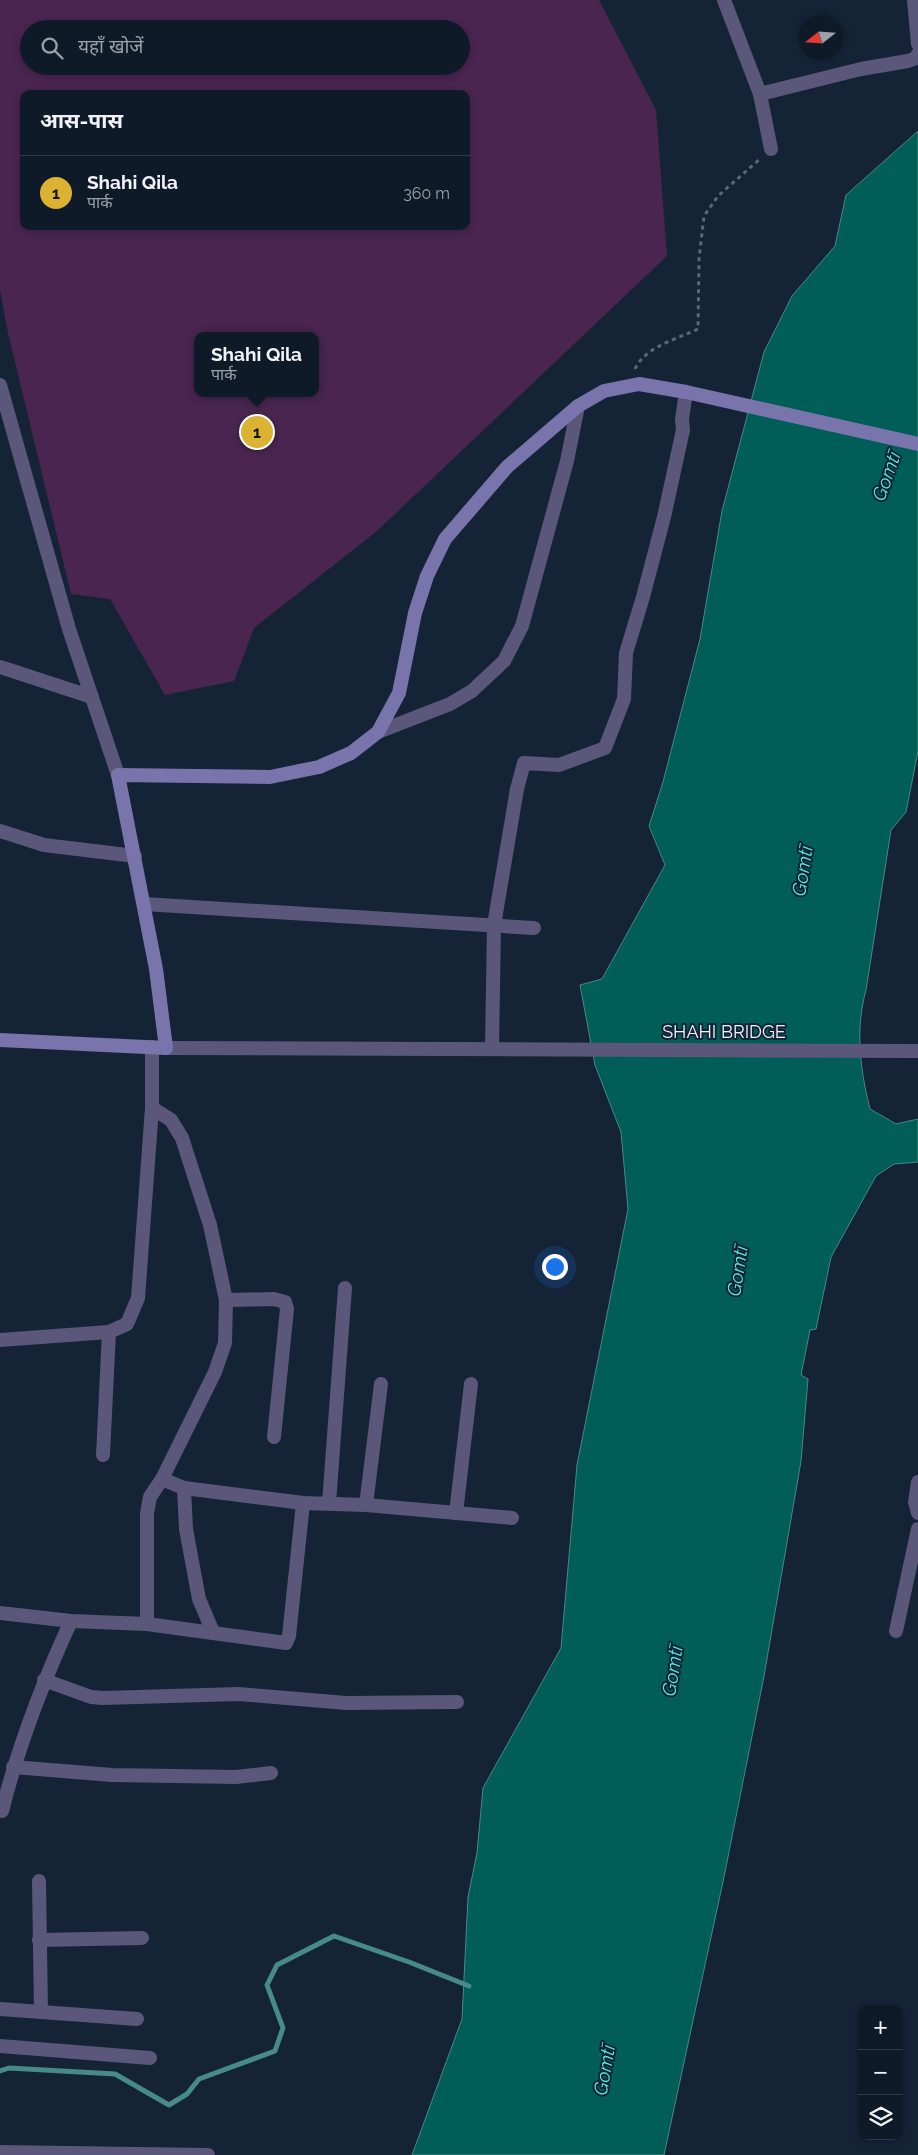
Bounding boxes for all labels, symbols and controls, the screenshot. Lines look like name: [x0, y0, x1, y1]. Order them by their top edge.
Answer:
north arrow: [798, 15, 843, 60]
search box: [20, 20, 470, 75]
icon: search: [38, 34, 66, 62]
text: यहाँ खोजें: [78, 35, 143, 57]
text: आस-पास: [40, 108, 123, 133]
text: Shahi Qila: [87, 171, 178, 193]
text: 1: [52, 184, 60, 203]
text: 360 m: [403, 184, 450, 203]
text: पार्क: [87, 193, 113, 212]
popup: [194, 332, 319, 397]
text: Shahi Qila: [211, 343, 302, 365]
text: पार्क: [211, 365, 237, 384]
pin: 1: [241, 413, 273, 451]
water label: Gomtī: [867, 446, 906, 504]
water label: Gomtī: [787, 841, 817, 898]
street label: SHAHI BRIDGE: [662, 1021, 786, 1042]
water label: Gomtī: [722, 1241, 752, 1298]
your location: [542, 1254, 568, 1280]
water label: Gomtī: [657, 1641, 687, 1698]
map controls: [858, 2005, 903, 2140]
button: +: [858, 2005, 903, 2050]
water label: Gomtī: [589, 2040, 620, 2097]
button: −: [858, 2050, 903, 2095]
button: layers: [858, 2095, 903, 2140]

